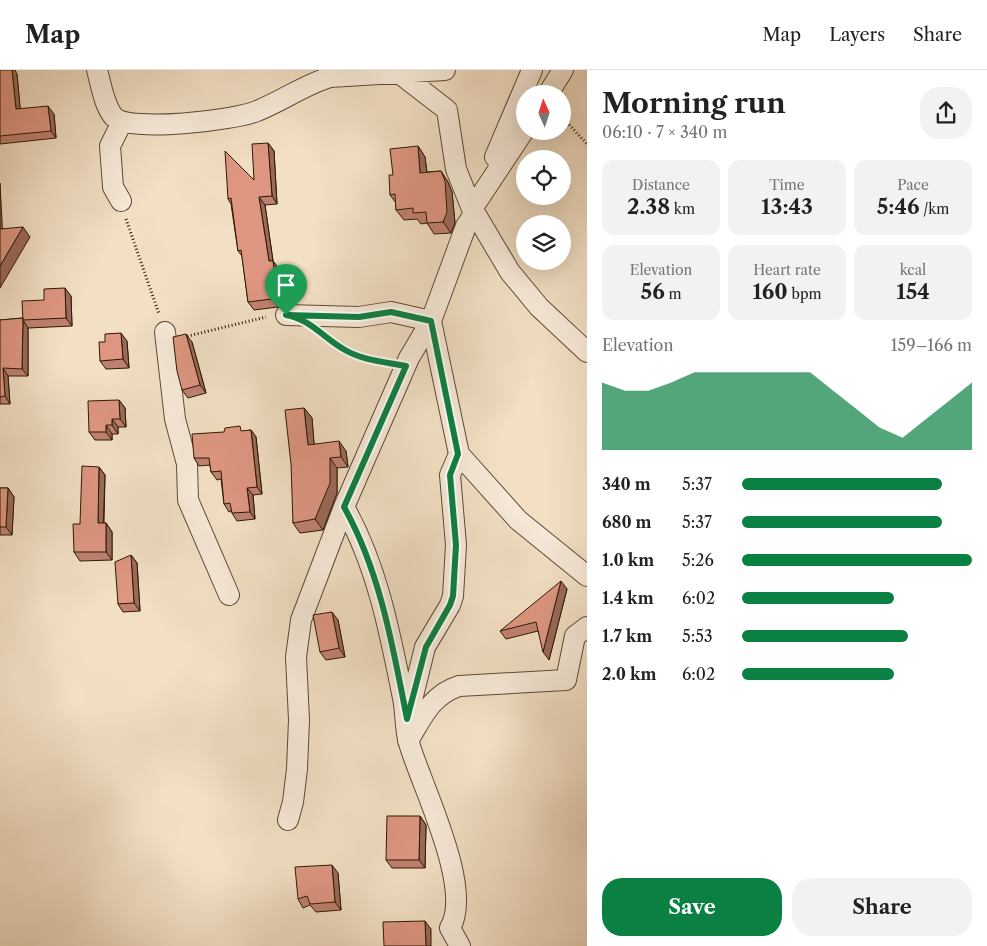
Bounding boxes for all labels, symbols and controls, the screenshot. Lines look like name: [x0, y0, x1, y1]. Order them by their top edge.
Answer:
text: Map: [25, 20, 80, 49]
text: Map: [763, 24, 801, 46]
text: Layers: [829, 24, 885, 46]
text: Share: [913, 24, 962, 46]
north arrow: [516, 85, 571, 140]
map controls: [516, 85, 571, 270]
text: Morning run: [602, 86, 786, 120]
button: share: [920, 87, 972, 139]
text: 06:10 · 7 × 340 m: [602, 122, 727, 142]
button: locate: [516, 150, 571, 205]
text: Distance: [632, 176, 690, 194]
text: Time: [769, 176, 805, 194]
text: Pace: [897, 176, 929, 194]
text: 2.38: [627, 194, 670, 219]
text: 13:43: [761, 194, 813, 219]
text: 5:46: [877, 194, 919, 219]
text: km: [670, 200, 695, 218]
text: /km: [919, 200, 949, 218]
button: layers: [516, 215, 571, 270]
text: Elevation: [630, 261, 692, 279]
text: Heart rate: [753, 261, 821, 279]
text: kcal: [900, 261, 926, 279]
pin: [265, 264, 307, 315]
icon: arrive: [272, 271, 300, 299]
text: 56: [641, 279, 665, 304]
text: 160: [752, 279, 788, 304]
text: 154: [896, 279, 930, 304]
text: m: [665, 285, 681, 303]
text: bpm: [788, 285, 822, 303]
text: Elevation: [602, 335, 673, 355]
text: 159–166 m: [891, 335, 972, 355]
text: 340 m: [602, 474, 651, 494]
text: 5:37: [682, 474, 712, 494]
text: 680 m: [602, 512, 652, 532]
text: 5:37: [682, 512, 712, 532]
text: 1.0 km: [602, 550, 654, 570]
text: 5:26: [682, 550, 714, 570]
text: 1.4 km: [602, 588, 654, 608]
text: 6:02: [682, 588, 715, 608]
text: 1.7 km: [602, 626, 652, 646]
text: 5:53: [682, 626, 713, 646]
text: 2.0 km: [602, 664, 656, 684]
text: 6:02: [682, 664, 715, 684]
button: Save: [602, 878, 782, 936]
button: Share: [792, 878, 972, 936]

